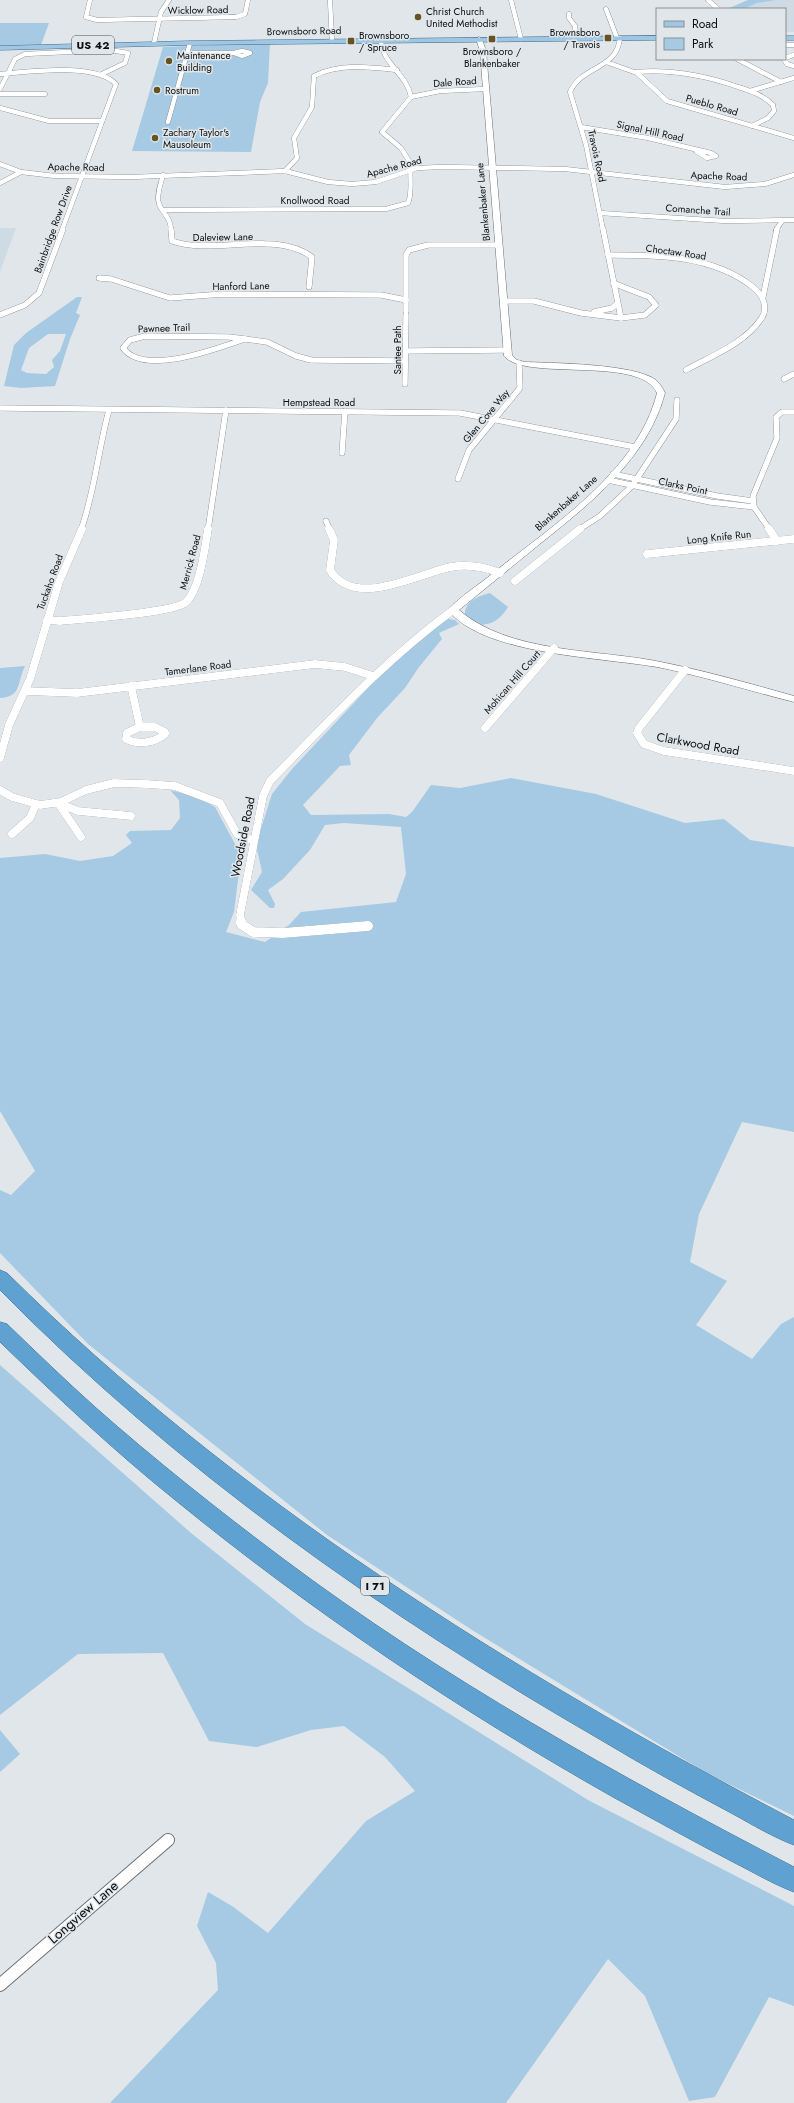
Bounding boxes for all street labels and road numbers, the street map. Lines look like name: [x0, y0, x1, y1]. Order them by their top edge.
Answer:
street label: Wicklow Road: [168, 2, 228, 18]
street label: Brownsboro Road: [267, 23, 341, 39]
road number: US 42: [72, 36, 114, 54]
street label: Dale Road: [433, 73, 477, 91]
street label: Pueblo Road: [684, 90, 740, 120]
street label: Signal Hill Road: [615, 117, 685, 145]
street label: Travois Road: [584, 129, 610, 183]
street label: Apache Road: [365, 152, 423, 182]
street label: Apache Road: [47, 159, 105, 175]
street label: Blankenbaker Lane: [472, 162, 494, 242]
street label: Apache Road: [690, 168, 748, 184]
street label: Bainbridge Row Drive: [30, 183, 76, 275]
street label: Knollwood Road: [281, 193, 349, 208]
street label: Comanche Trail: [665, 200, 731, 220]
street label: Daleview Lane: [193, 229, 253, 245]
street label: Choctaw Road: [645, 240, 707, 264]
street label: Hanford Lane: [212, 278, 270, 294]
street label: Pawnee Trail: [138, 320, 190, 336]
street label: Santee Path: [390, 326, 405, 374]
street label: Glen Cove Way: [459, 385, 513, 446]
street label: Hempstead Road: [283, 395, 355, 410]
street label: Blankenbaker Lane: [531, 472, 601, 534]
street label: Clarks Point: [657, 473, 709, 499]
street label: Long Knife Run: [686, 526, 752, 548]
street label: Merrick Road: [175, 533, 205, 591]
street label: Tuckaho Road: [33, 552, 67, 612]
street label: Mohican Hill Court: [480, 646, 544, 717]
street label: Tamerlane Road: [164, 656, 232, 680]
street label: Clarkwood Road: [655, 728, 741, 760]
street label: Woodside Road: [226, 795, 260, 879]
road number: I 71: [361, 1577, 389, 1595]
street label: Longview Lane: [43, 1876, 123, 1948]

